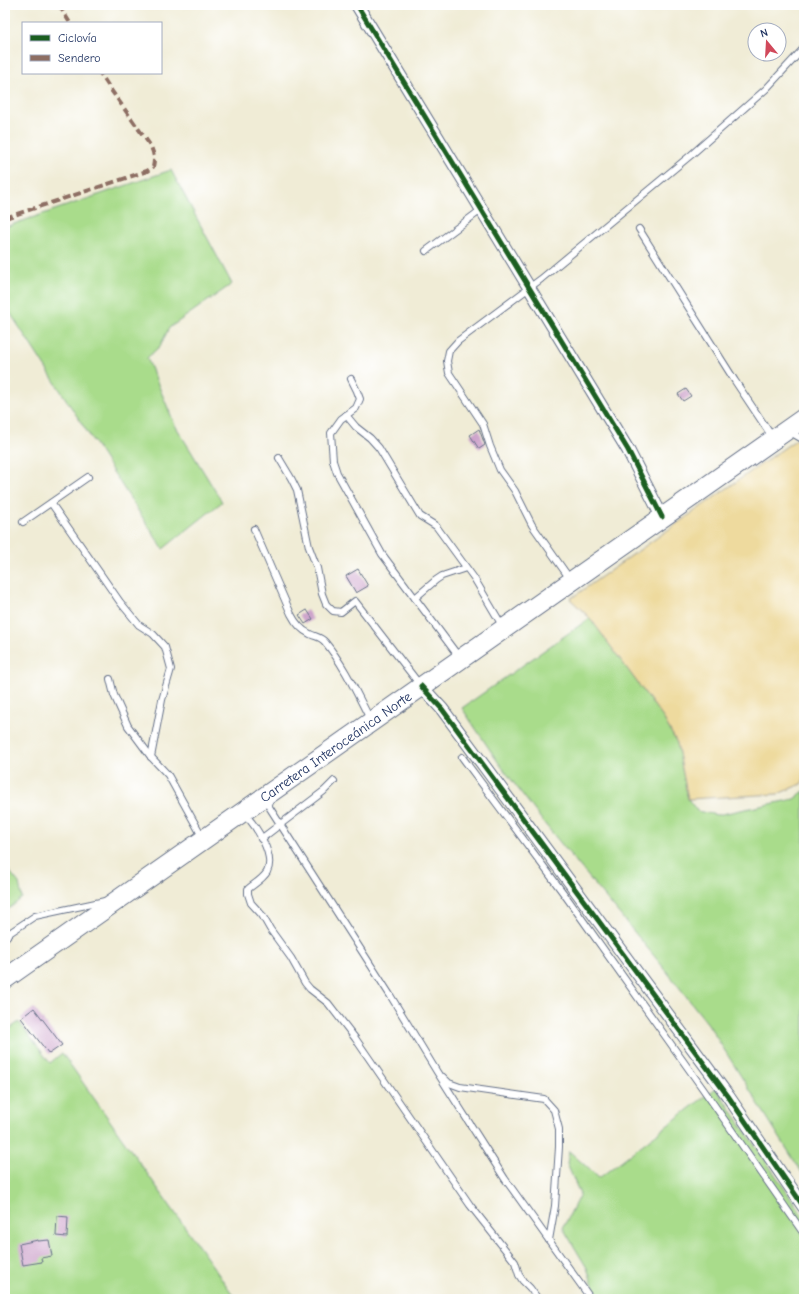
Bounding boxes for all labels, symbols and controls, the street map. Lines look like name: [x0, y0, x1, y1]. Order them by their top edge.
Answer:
legend: [22, 22, 162, 74]
north arrow: [747, 22, 787, 62]
text: N: [759, 26, 769, 40]
text: Ciclovía: [58, 31, 97, 45]
text: Sendero: [58, 51, 101, 65]
street label: Carretera Interoceánica Norte: [257, 688, 415, 806]

